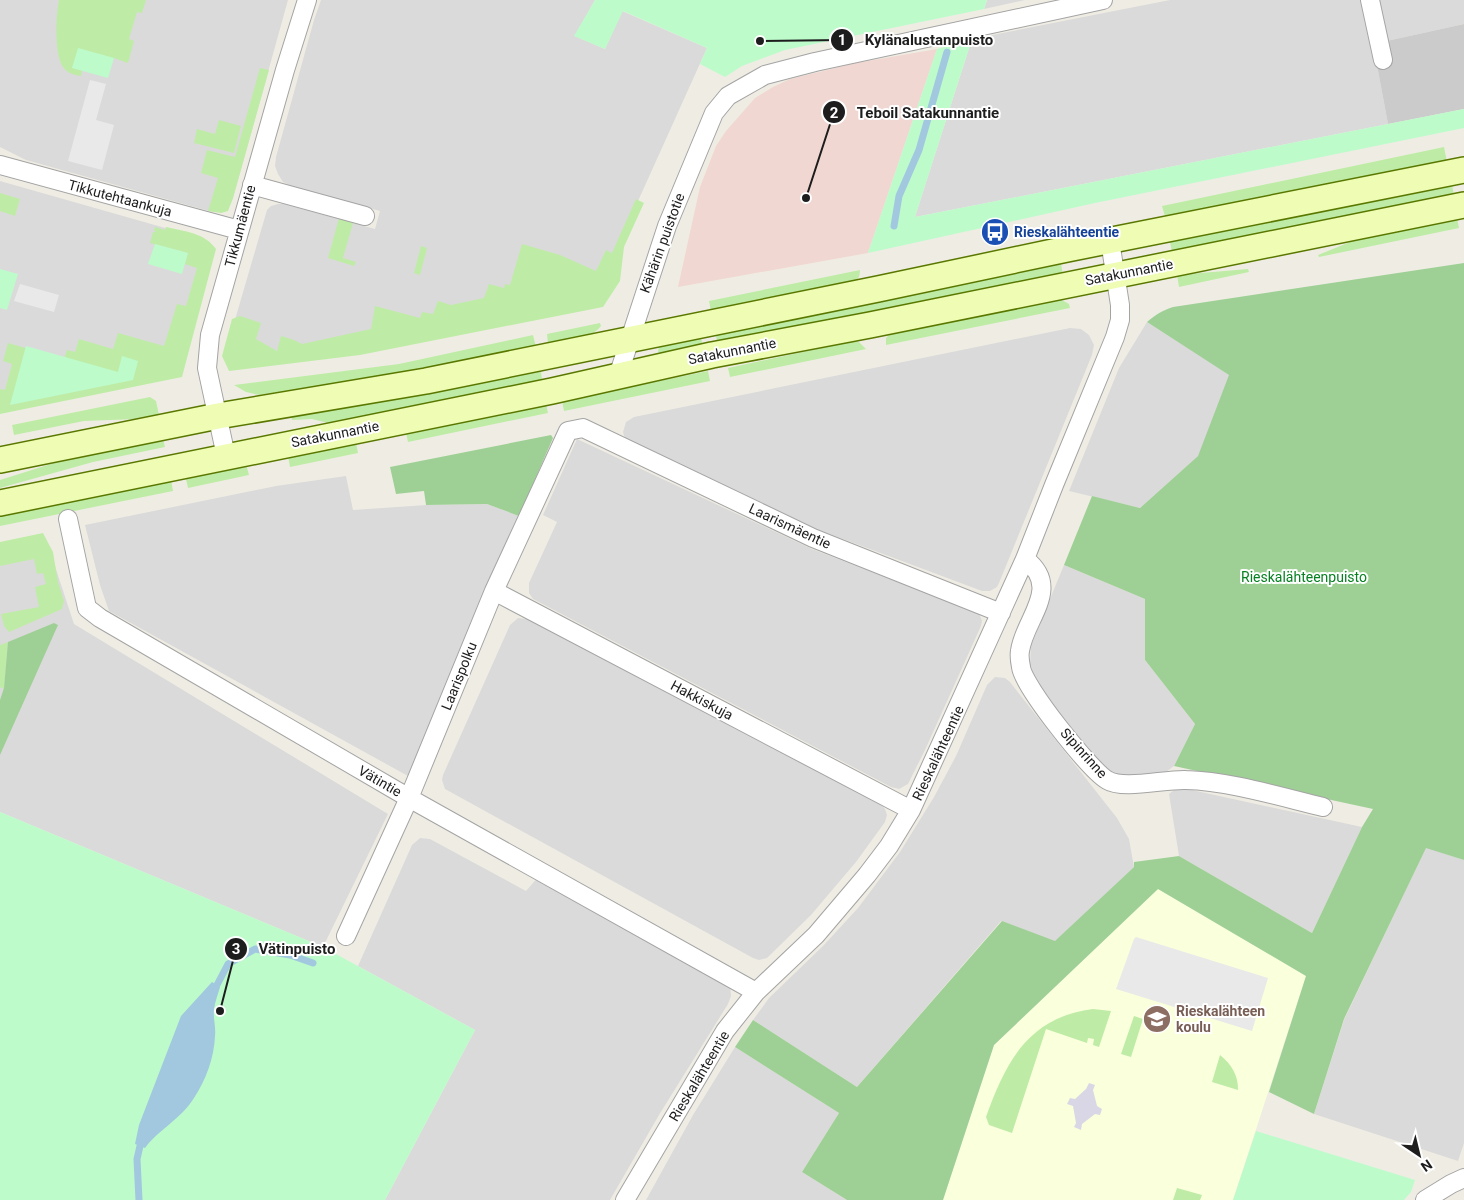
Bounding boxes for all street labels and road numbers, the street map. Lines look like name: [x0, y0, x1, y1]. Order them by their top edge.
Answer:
street label: Tikkutehtaankuja: [66, 176, 174, 220]
street label: Tikkumäentie: [221, 183, 259, 269]
street label: Kähärin puistotie: [637, 191, 687, 295]
street label: Satakunnantie: [1084, 256, 1174, 288]
street label: Satakunnantie: [687, 335, 777, 367]
street label: Satakunnantie: [290, 418, 380, 450]
street label: Laarismäentie: [746, 500, 834, 552]
street label: Laarispolku: [438, 640, 480, 712]
street label: Hakkiskuja: [668, 677, 736, 723]
street label: Rieskalähteentie: [909, 703, 967, 803]
street label: Sipinrinne: [1057, 725, 1111, 781]
street label: Vätintie: [355, 762, 405, 800]
street label: Rieskalähteentie: [666, 1028, 732, 1124]

